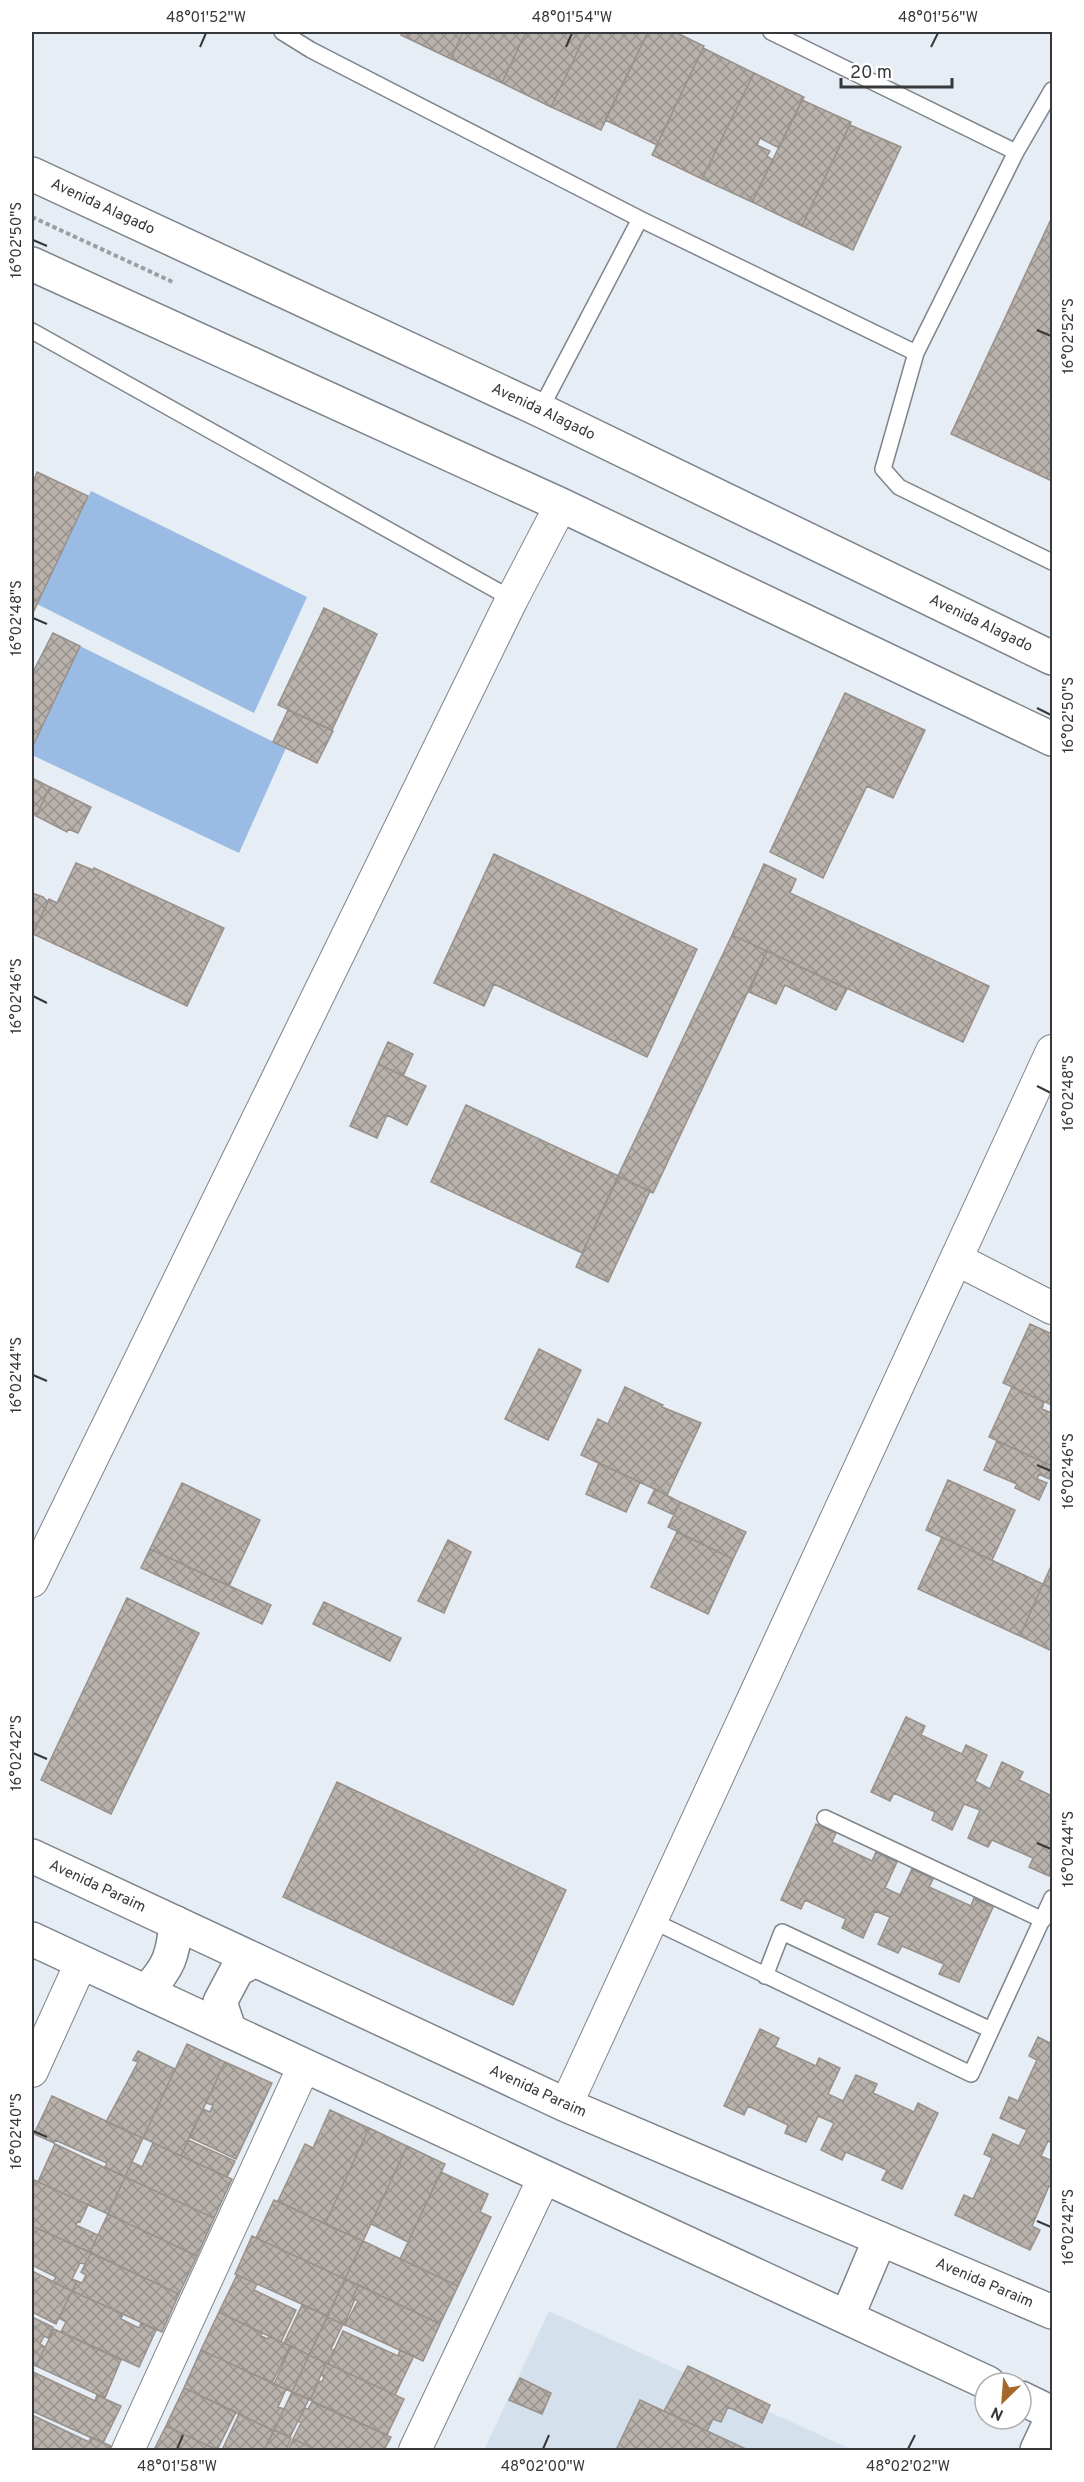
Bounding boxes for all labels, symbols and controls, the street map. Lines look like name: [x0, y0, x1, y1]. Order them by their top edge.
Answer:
text: 48°01'52"W: [166, 9, 246, 28]
text: 48°01'54"W: [532, 9, 612, 28]
text: 48°01'56"W: [898, 9, 978, 28]
scale bar: [841, 51, 952, 89]
text: 20 m: [850, 62, 892, 85]
street label: Avenida Alagado: [48, 175, 158, 239]
text: 16°02'50"S: [8, 202, 27, 278]
text: 16°02'52"S: [1060, 298, 1079, 374]
street label: Avenida Alagado: [488, 379, 598, 445]
text: 16°02'48"S: [8, 580, 27, 656]
street label: Avenida Alagado: [926, 590, 1036, 657]
text: 16°02'50"S: [1060, 677, 1079, 753]
text: 16°02'46"S: [8, 958, 27, 1034]
text: 16°02'48"S: [1060, 1055, 1079, 1131]
text: 16°02'44"S: [8, 1337, 27, 1413]
text: 16°02'46"S: [1060, 1433, 1079, 1509]
text: 16°02'42"S: [8, 1715, 27, 1791]
text: 16°02'44"S: [1060, 1811, 1079, 1887]
street label: Avenida Paraim: [46, 1856, 149, 1917]
street label: Avenida Paraim: [486, 2061, 589, 2122]
text: 16°02'40"S: [8, 2093, 27, 2169]
text: 16°02'42"S: [1060, 2189, 1079, 2265]
street label: Avenida Paraim: [933, 2254, 1036, 2312]
north arrow: [973, 2371, 1033, 2431]
text: N: [988, 2401, 1007, 2424]
text: 48°01'58"W: [137, 2458, 217, 2477]
text: 48°02'00"W: [501, 2458, 585, 2477]
text: 48°02'02"W: [866, 2458, 950, 2477]

